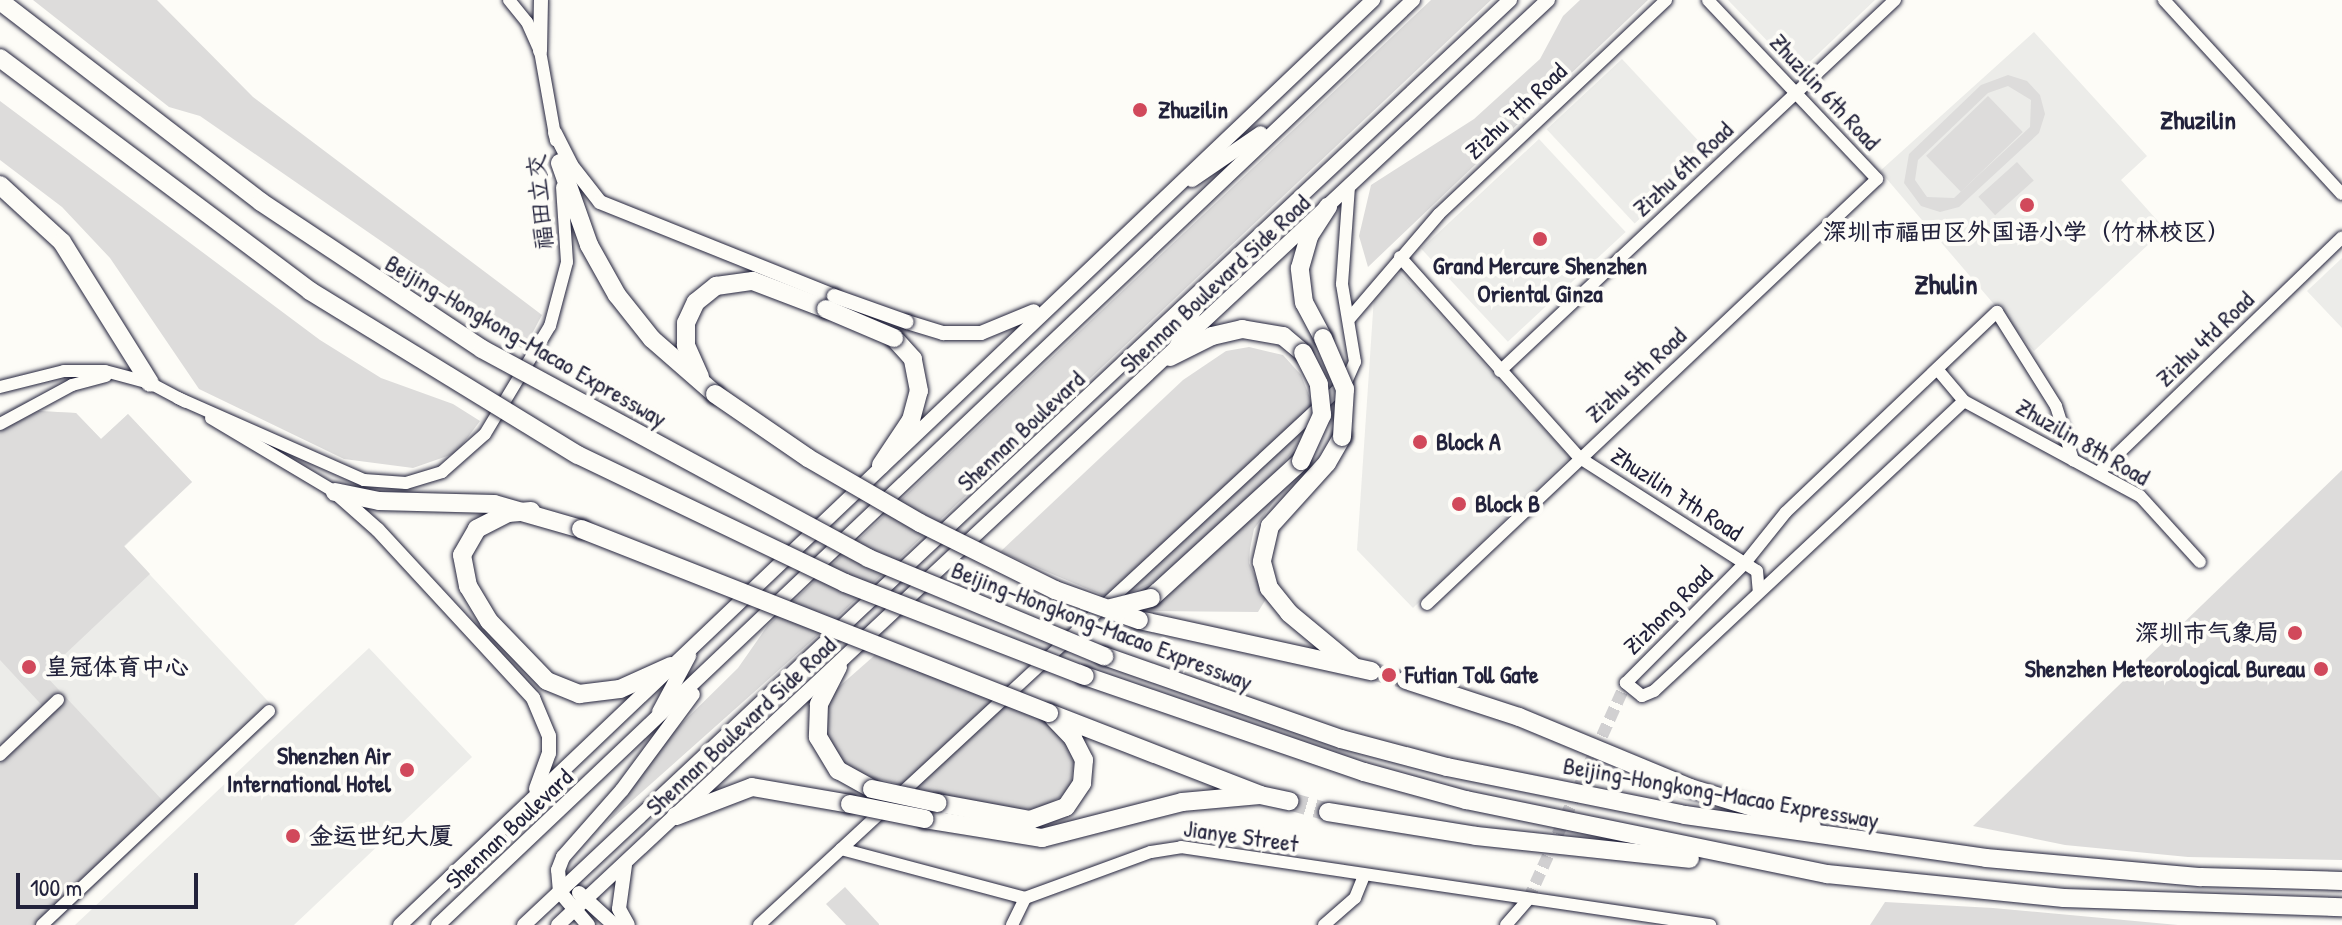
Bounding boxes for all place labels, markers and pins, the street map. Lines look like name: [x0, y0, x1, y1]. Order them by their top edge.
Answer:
place label: Zhuzilin: [1158, 96, 1228, 124]
marker: Zhuzilin: [1129, 99, 1151, 121]
marker: 深圳市福田区外国语小学（竹林校区）: [2018, 196, 2036, 214]
place label: 深圳市福田区外国语小学（竹林校区）: [1823, 218, 2231, 246]
marker: Grand Mercure Shenzhen Oriental Ginza: [1531, 230, 1549, 248]
place label: Grand Mercure Shenzhen Oriental Ginza: [1433, 252, 1647, 308]
place label: Block A: [1436, 428, 1501, 456]
marker: Block A: [1411, 433, 1429, 451]
place label: Block B: [1475, 490, 1540, 518]
marker: Block B: [1450, 495, 1468, 513]
place label: 深圳市气象局: [2135, 619, 2279, 647]
marker: 深圳市气象局: [2286, 624, 2304, 642]
place label: 皇冠体育中心: [45, 653, 189, 681]
place label: Shenzhen Meteorological Bureau: [2025, 655, 2305, 683]
marker: 皇冠体育中心: [20, 658, 38, 676]
marker: Shenzhen Meteorological Bureau: [2312, 660, 2330, 678]
place label: Futian Toll Gate: [1405, 661, 1539, 689]
marker: Futian Toll Gate: [1380, 666, 1398, 684]
place label: Shenzhen Air International Hotel: [227, 742, 391, 798]
marker: Shenzhen Air International Hotel: [398, 761, 416, 779]
place label: 金运世纪大厦: [309, 822, 453, 850]
marker: 金运世纪大厦: [284, 827, 302, 845]

